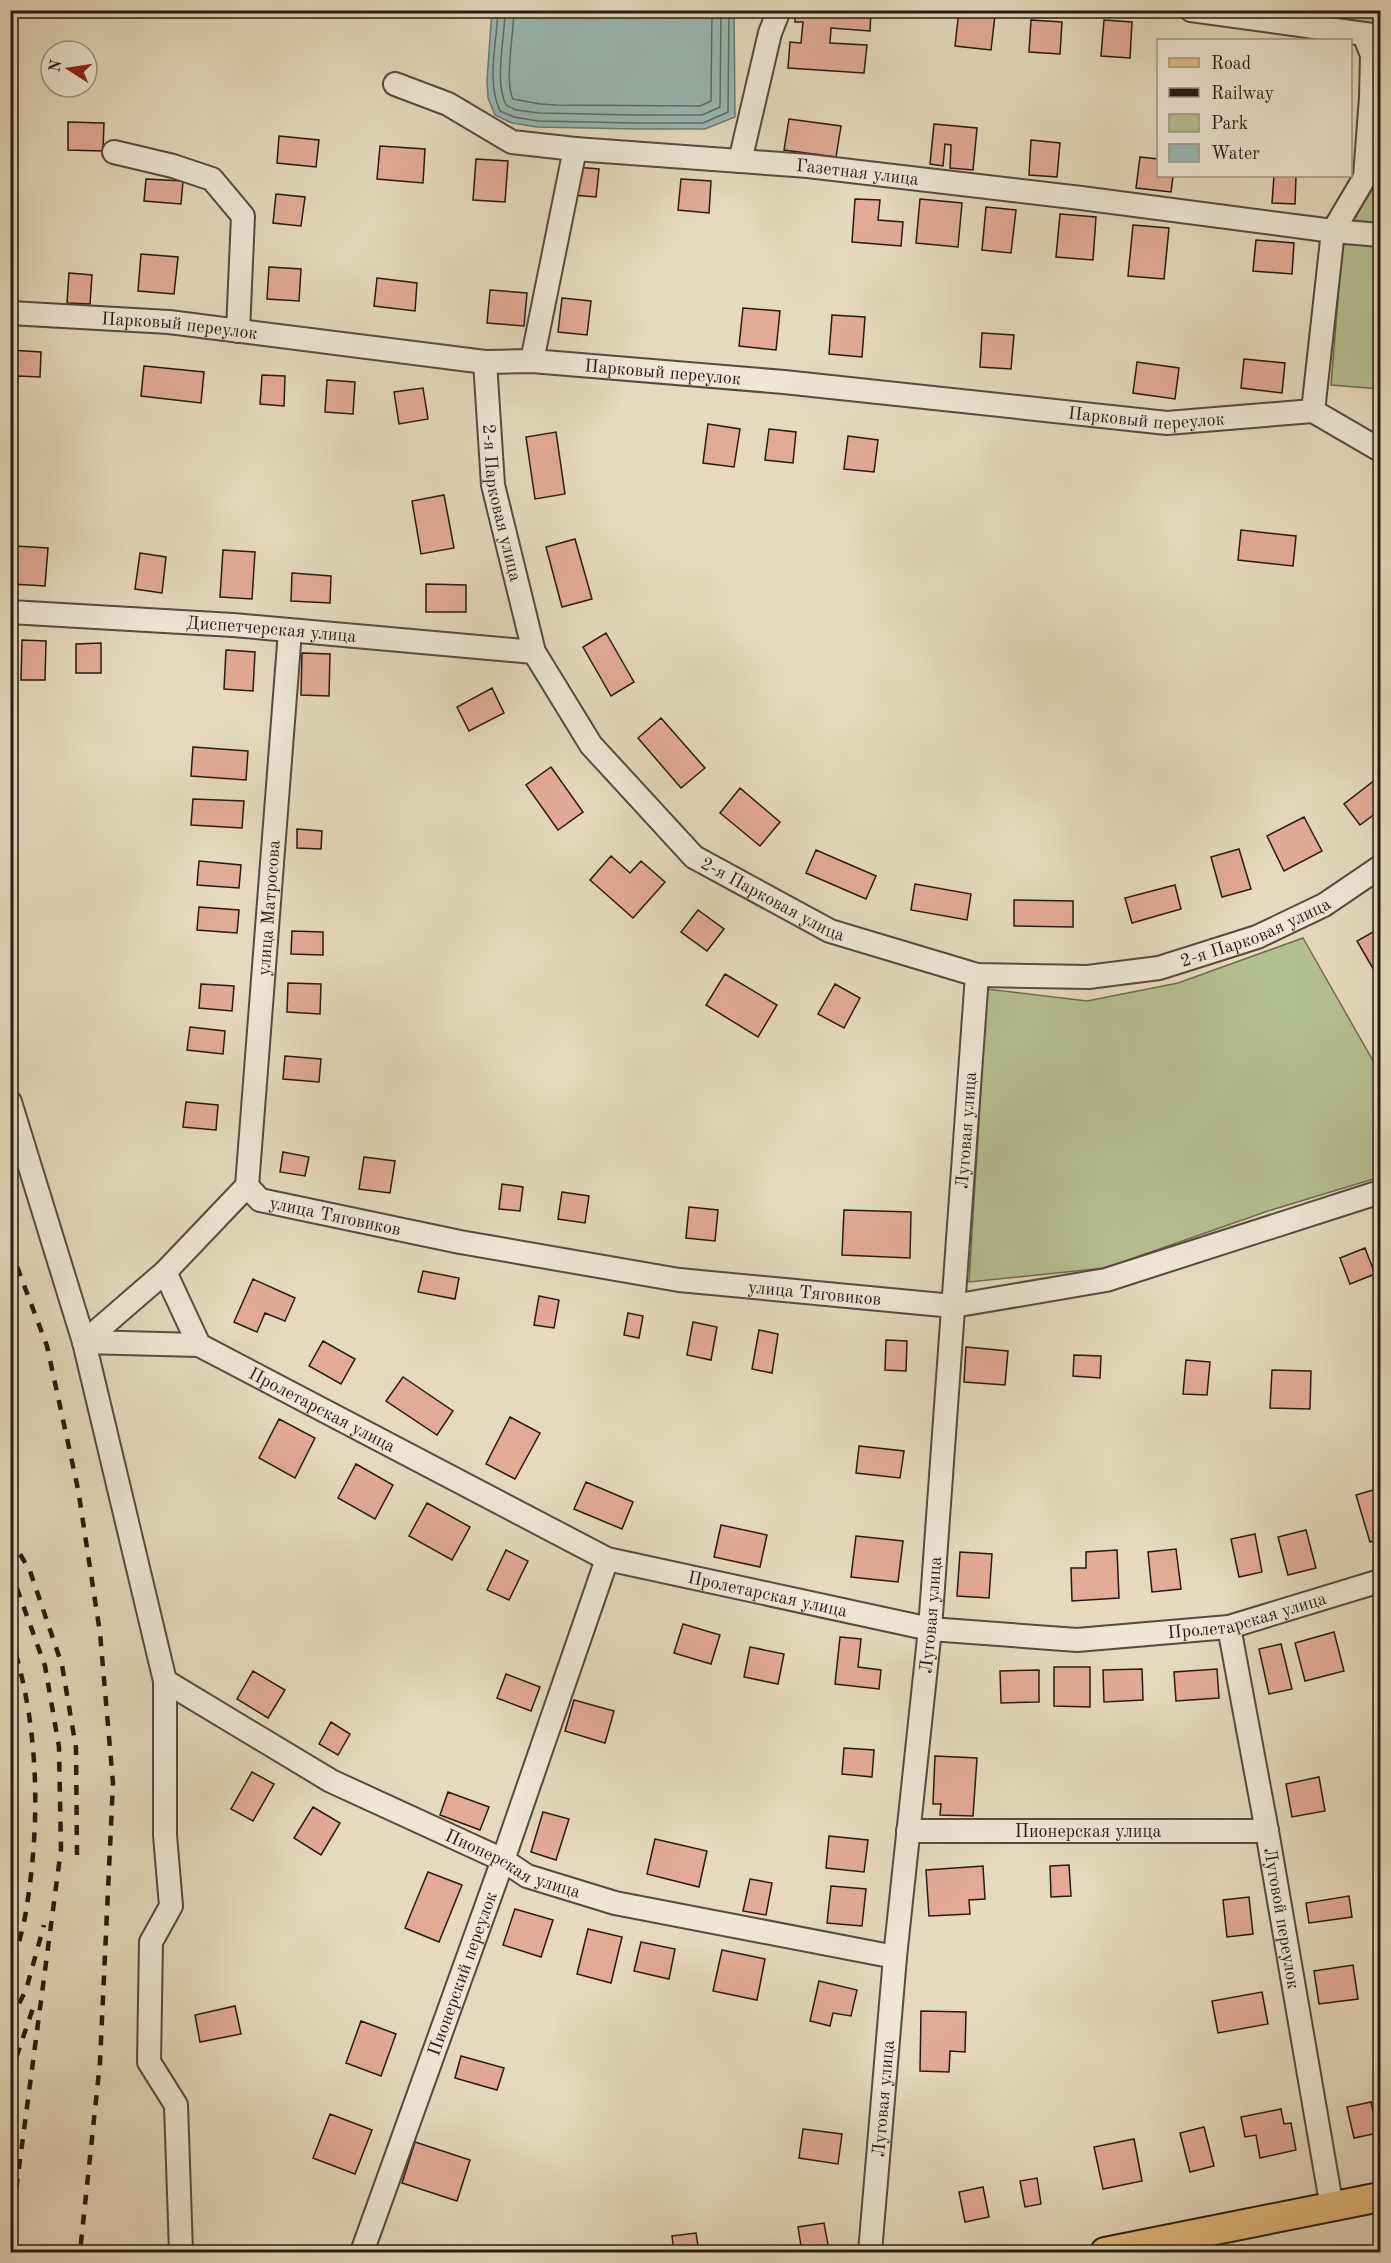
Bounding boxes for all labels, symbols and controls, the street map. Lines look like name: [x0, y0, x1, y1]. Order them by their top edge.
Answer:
north arrow: [39, 39, 99, 99]
legend: [1157, 39, 1352, 177]
text: Road: [1211, 55, 1251, 73]
text: N: [47, 58, 66, 74]
text: Railway: [1211, 85, 1274, 103]
text: Park: [1211, 115, 1248, 133]
text: Water: [1211, 145, 1260, 163]
street label: Газетная улица: [795, 157, 920, 189]
street label: Парковый переулок: [101, 310, 259, 343]
street label: Парковый переулок: [584, 357, 742, 388]
street label: Парковый переулок: [1067, 404, 1225, 433]
street label: 2-я Парковая улица: [479, 423, 524, 583]
street label: Диспетчерская улица: [186, 614, 357, 646]
street label: улица Матросова: [255, 839, 284, 977]
street label: 2-я Парковая улица: [698, 855, 846, 945]
street label: 2-я Парковая улица: [1178, 895, 1334, 971]
street label: Луговая улица: [954, 1071, 980, 1190]
street label: улица Тяговиков: [268, 1194, 402, 1239]
street label: улица Тяговиков: [747, 1279, 882, 1309]
street label: Пролетарская улица: [245, 1365, 398, 1456]
street label: Луговая улица: [917, 1556, 945, 1674]
street label: Пролетарская улица: [686, 1569, 849, 1621]
street label: Пролетарская улица: [1167, 1590, 1329, 1642]
street label: Пионерская улица: [1015, 1823, 1161, 1841]
street label: Пионерская улица: [442, 1827, 582, 1902]
street label: Луговой переулок: [1260, 1846, 1302, 1990]
street label: Пионерский переулок: [425, 1889, 501, 2058]
street label: Луговая улица: [870, 2039, 898, 2158]

